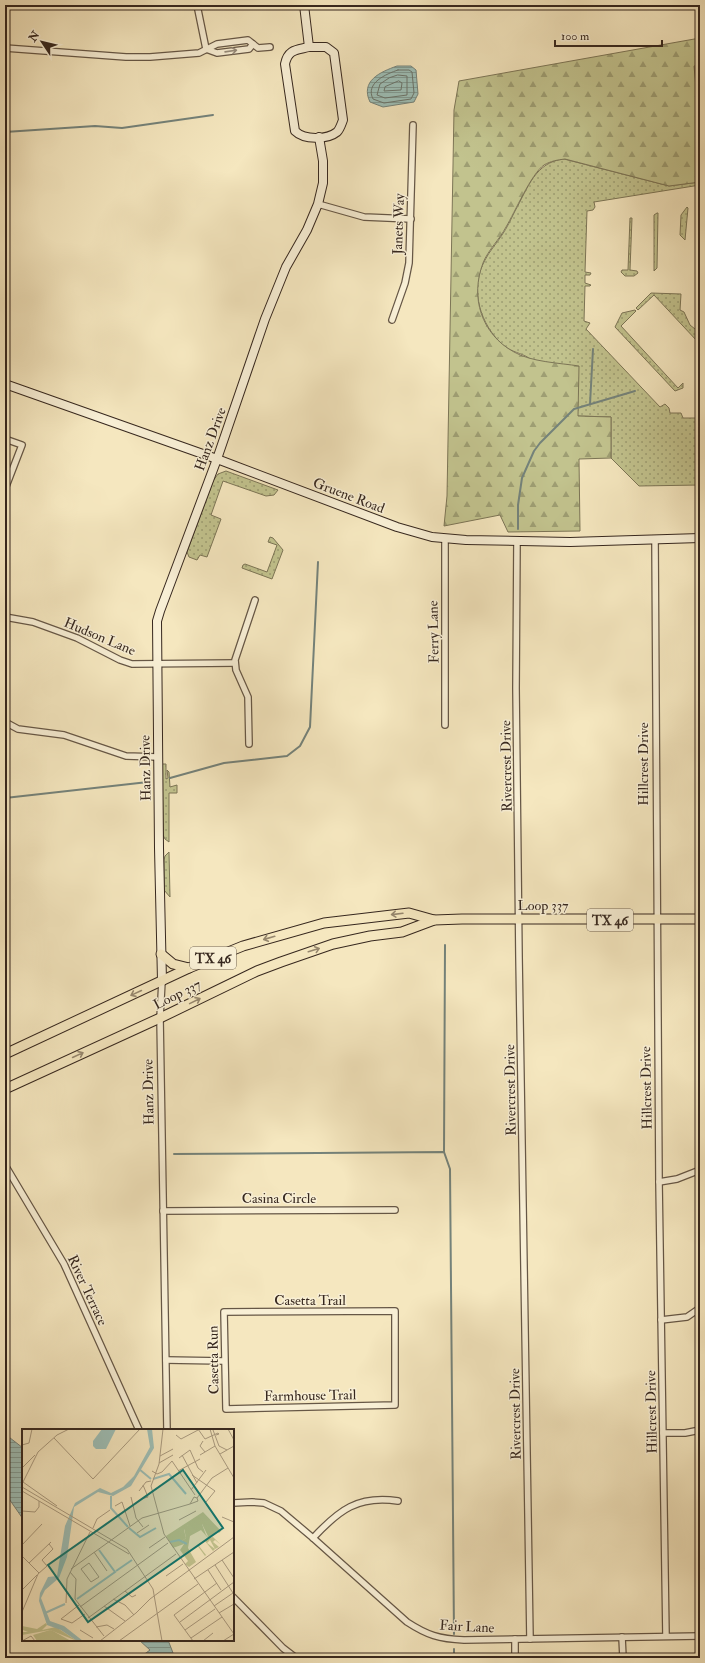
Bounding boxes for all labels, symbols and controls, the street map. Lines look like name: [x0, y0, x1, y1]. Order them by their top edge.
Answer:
north arrow: [22, 22, 62, 62]
scale bar: [555, 22, 662, 48]
text: N: [25, 28, 43, 45]
text: 100 m: [561, 29, 590, 44]
one-way arrow: [224, 47, 237, 55]
street label: Janets Way: [389, 192, 409, 256]
street label: Hanz Drive: [191, 405, 230, 473]
street label: Gruene Road: [311, 474, 387, 517]
street label: Ferry Lane: [424, 600, 444, 664]
street label: Hudson Lane: [61, 614, 138, 659]
street label: Rivercrest Drive: [497, 720, 516, 812]
street label: Hillcrest Drive: [635, 722, 652, 806]
street label: Hanz Drive: [136, 735, 155, 801]
street label: Loop 337: [518, 897, 569, 915]
road number: TX 46: [587, 909, 633, 931]
one-way arrow: [391, 910, 404, 918]
one-way arrow: [263, 935, 276, 942]
one-way arrow: [307, 946, 320, 953]
road number: TX 46: [190, 947, 236, 969]
street label: Loop 337: [151, 975, 205, 1014]
one-way arrow: [131, 990, 143, 997]
one-way arrow: [189, 997, 201, 1004]
street label: Rivercrest Drive: [501, 1044, 520, 1136]
street label: Hillcrest Drive: [637, 1046, 656, 1130]
one-way arrow: [72, 1051, 84, 1058]
street label: Hanz Drive: [139, 1059, 158, 1125]
street label: Casina Circle: [242, 1190, 316, 1207]
street label: River Terrace: [64, 1252, 111, 1328]
street label: Casetta Trail: [274, 1292, 346, 1309]
street label: Casetta Run: [204, 1325, 223, 1395]
street label: Rivercrest Drive: [506, 1368, 525, 1460]
street label: Hillcrest Drive: [642, 1370, 661, 1454]
street label: Farmhouse Trail: [264, 1386, 357, 1405]
inset map: [22, 1429, 234, 1641]
street label: Fair Lane: [439, 1617, 495, 1636]

